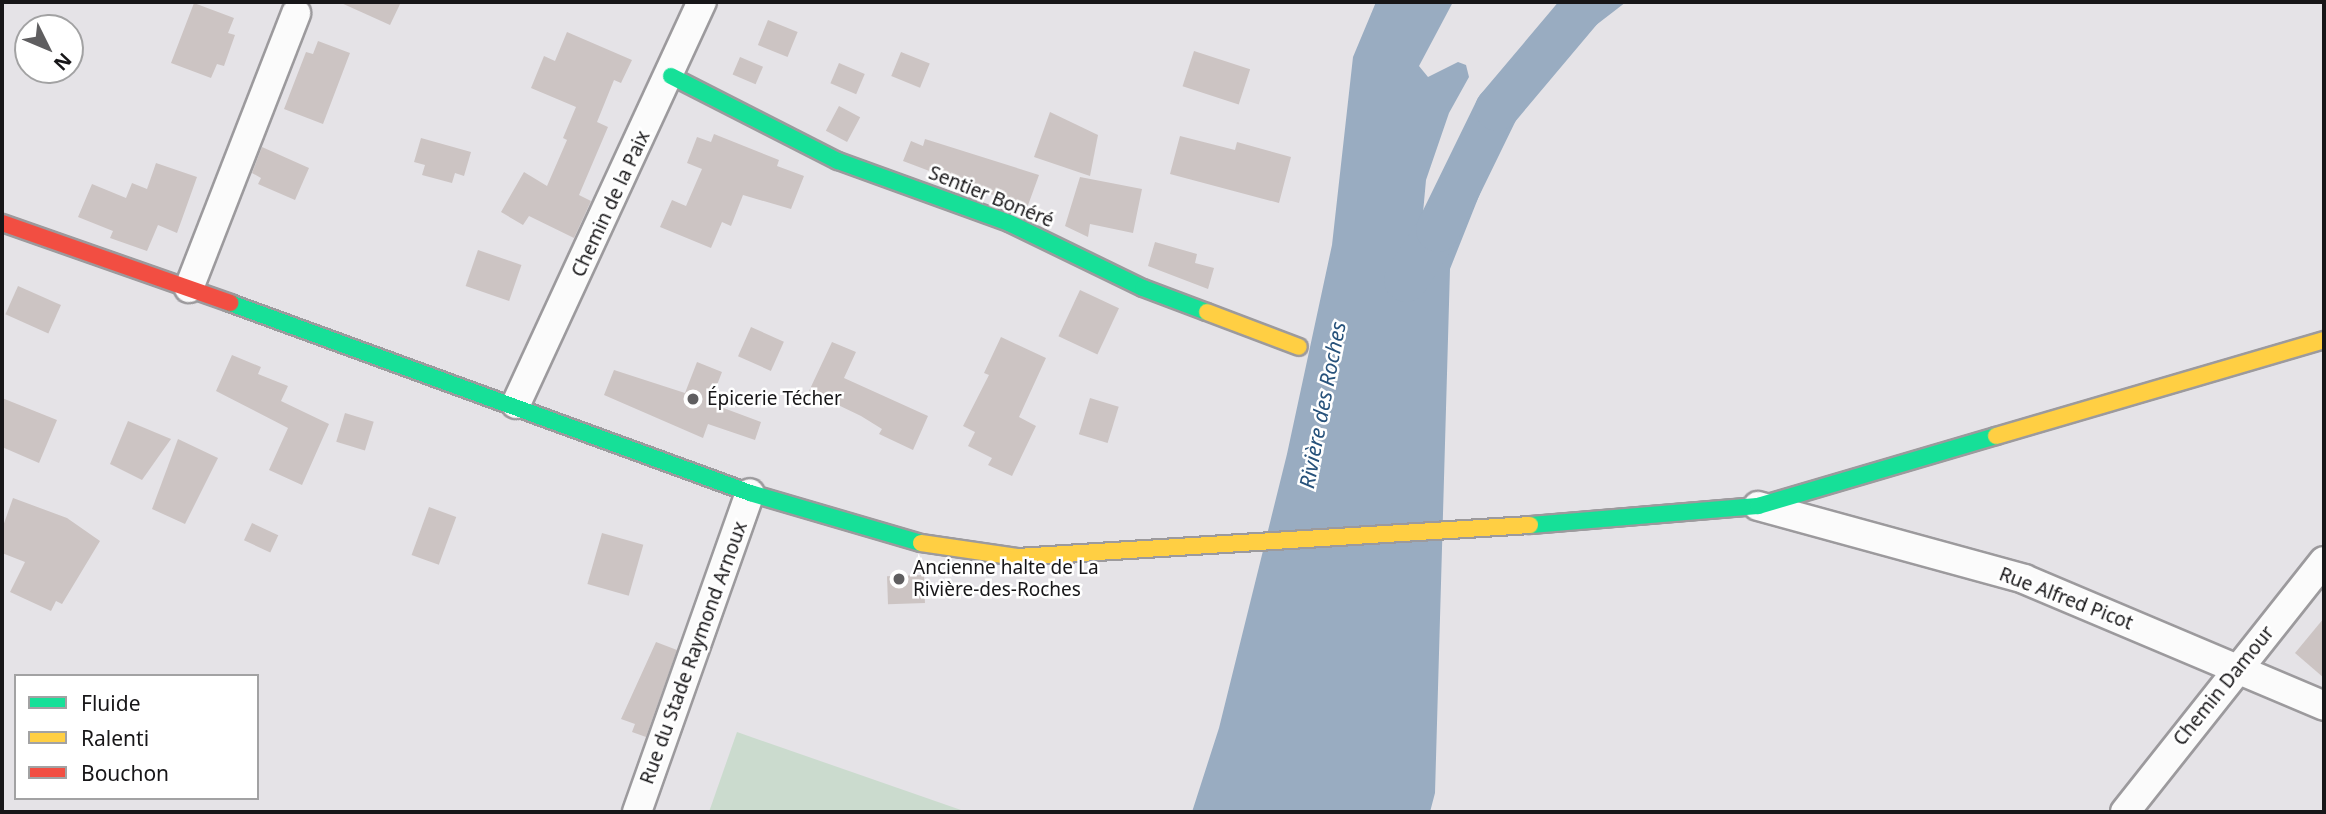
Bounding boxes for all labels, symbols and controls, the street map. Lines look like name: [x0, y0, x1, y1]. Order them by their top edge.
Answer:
north arrow: [14, 14, 84, 84]
text: N: [48, 47, 78, 76]
street label: Chemin de la Paix: [567, 127, 655, 281]
street label: Sentier Bonéré: [925, 162, 1057, 232]
water label: Rivière des Roches: [1293, 320, 1351, 490]
place label: Épicerie Técher: [707, 388, 842, 410]
marker: Épicerie Técher: [685, 391, 701, 407]
street label: Rue du Stade Raymond Arnoux: [636, 519, 752, 787]
place label: Ancienne halte de La Rivière-des-Roches: [913, 557, 1099, 601]
street label: Rue Alfred Picot: [1996, 563, 2136, 635]
marker: Ancienne halte de La Rivière-des-Roches: [891, 571, 907, 587]
street label: Chemin Damour: [2169, 622, 2279, 750]
legend: [14, 674, 259, 800]
text: Fluide: [81, 689, 140, 717]
text: Ralenti: [81, 724, 149, 752]
text: Bouchon: [81, 759, 169, 787]

